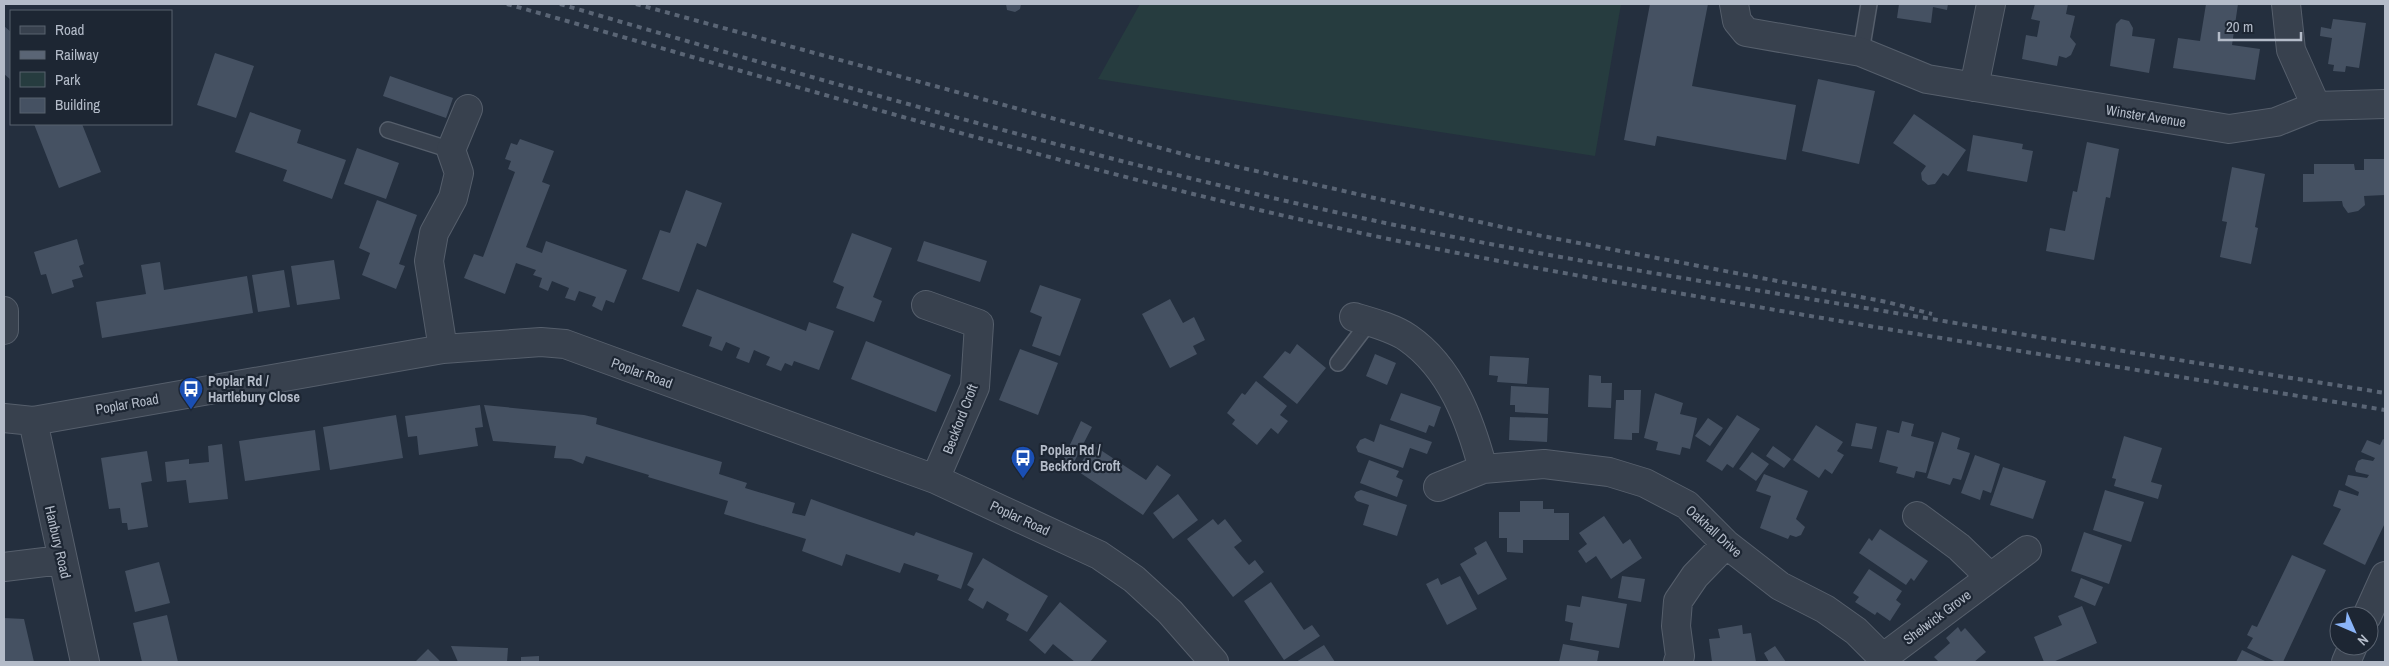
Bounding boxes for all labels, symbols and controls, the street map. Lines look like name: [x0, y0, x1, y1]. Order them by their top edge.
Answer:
legend: [10, 10, 172, 125]
scale bar: [2219, 10, 2302, 42]
text: 20 m: [2226, 16, 2253, 37]
text: Road: [55, 19, 84, 40]
text: Railway: [55, 44, 100, 65]
text: Park: [55, 69, 81, 90]
text: Building: [55, 94, 100, 115]
street label: Winster Avenue: [2105, 101, 2187, 131]
street label: Poplar Road: [609, 354, 675, 392]
place label: Poplar Rd / Hartlebury Close: [208, 372, 300, 406]
bus stop icon: Poplar Rd / Hartlebury Close: [178, 376, 204, 410]
street label: Beckford Croft: [938, 382, 982, 456]
street label: Poplar Road: [94, 390, 160, 418]
place label: Poplar Rd / Beckford Croft: [1040, 441, 1121, 475]
bus stop icon: Poplar Rd / Beckford Croft: [1010, 445, 1036, 479]
street label: Poplar Road: [987, 496, 1053, 540]
street label: Oakhall Drive: [1682, 501, 1746, 561]
street label: Hanbury Road: [41, 504, 75, 580]
street label: Shelwick Grove: [1899, 586, 1975, 648]
north arrow: [2329, 606, 2379, 656]
text: N: [2354, 631, 2372, 649]

